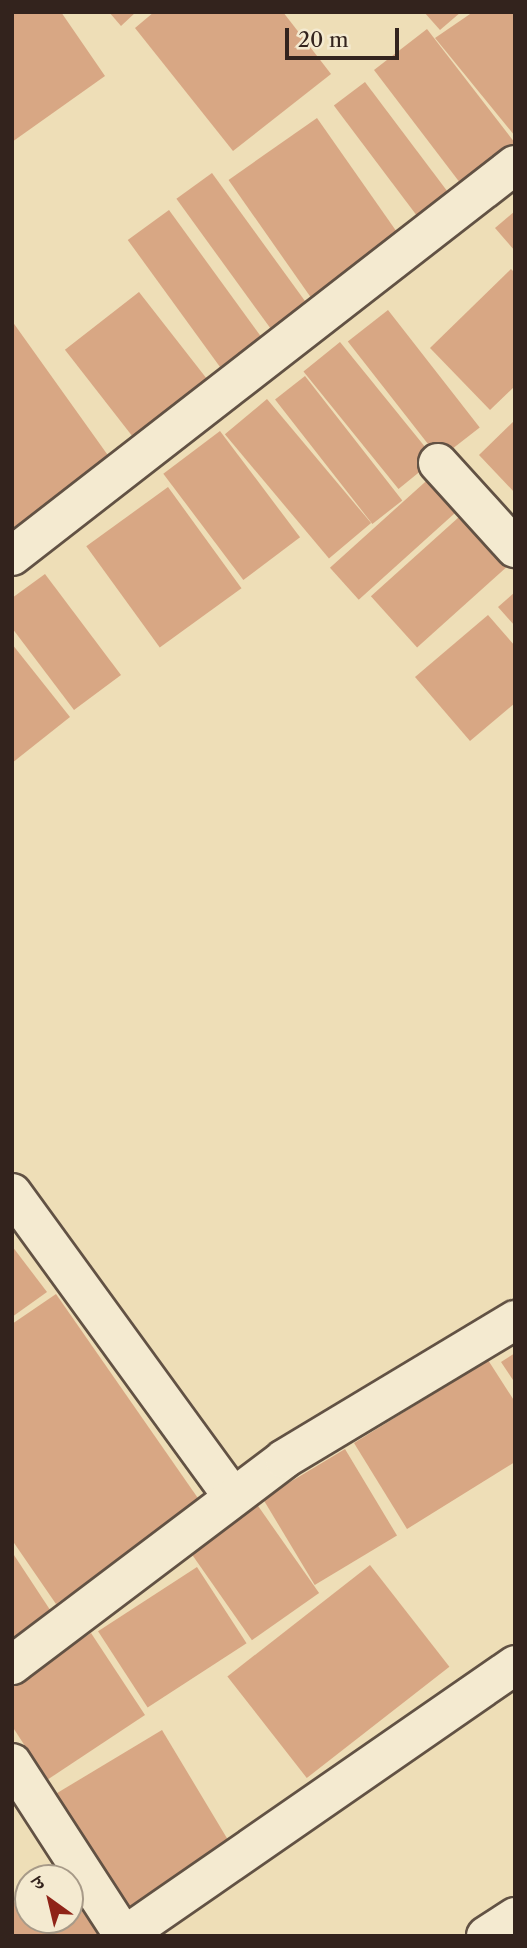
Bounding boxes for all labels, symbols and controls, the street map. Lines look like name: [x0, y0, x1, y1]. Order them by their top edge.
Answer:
scale bar: [289, 14, 403, 58]
text: 20 m: [298, 27, 349, 52]
north arrow: [14, 1864, 84, 1934]
text: उ: [28, 1871, 49, 1895]

